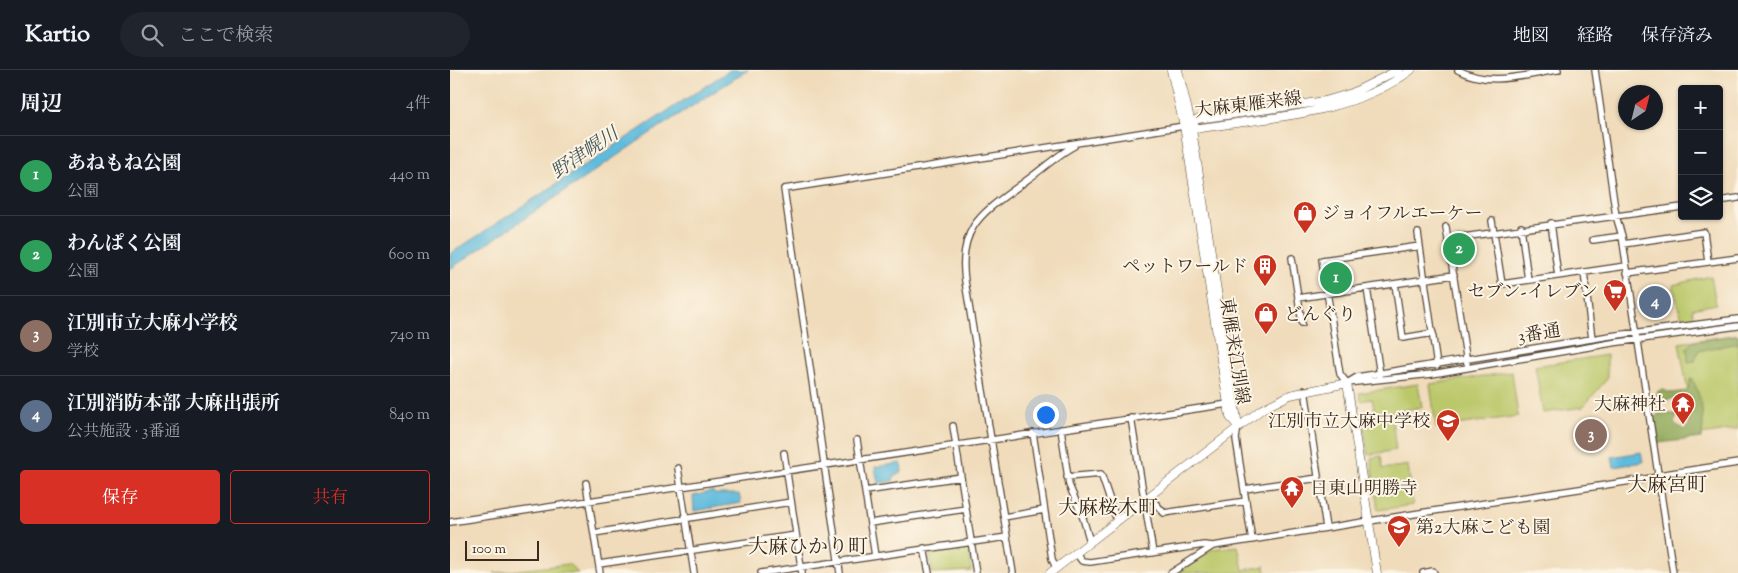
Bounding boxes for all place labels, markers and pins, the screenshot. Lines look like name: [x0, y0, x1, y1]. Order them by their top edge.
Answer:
shop icon: ジョイフルエーケー: [1292, 200, 1318, 234]
place label: ジョイフルエーケー: [1322, 202, 1482, 228]
pin: 2: [1443, 230, 1475, 268]
building icon: ペットワールド: [1252, 253, 1278, 287]
place label: ペットワールド: [1122, 255, 1248, 281]
pin: 1: [1320, 259, 1352, 297]
supermarket icon: セブン-イレブン: [1602, 278, 1628, 312]
place label: セブン-イレブン: [1467, 280, 1598, 306]
pin: 4: [1639, 283, 1671, 321]
shop icon: どんぐり: [1253, 301, 1279, 335]
place label: どんぐり: [1284, 303, 1356, 329]
temple icon: 大麻神社: [1670, 391, 1696, 425]
place label: 大麻神社: [1594, 393, 1666, 419]
school or university icon: 江別市立大麻中学校: [1435, 408, 1461, 442]
place label: 江別市立大麻中学校: [1268, 410, 1430, 436]
pin: 3: [1575, 416, 1607, 454]
temple icon: 日東山明勝寺: [1279, 475, 1305, 509]
place label: 日東山明勝寺: [1310, 477, 1418, 503]
school or university icon: 第2大麻こども園: [1386, 514, 1412, 548]
place label: 第2大麻こども園: [1416, 516, 1550, 542]

